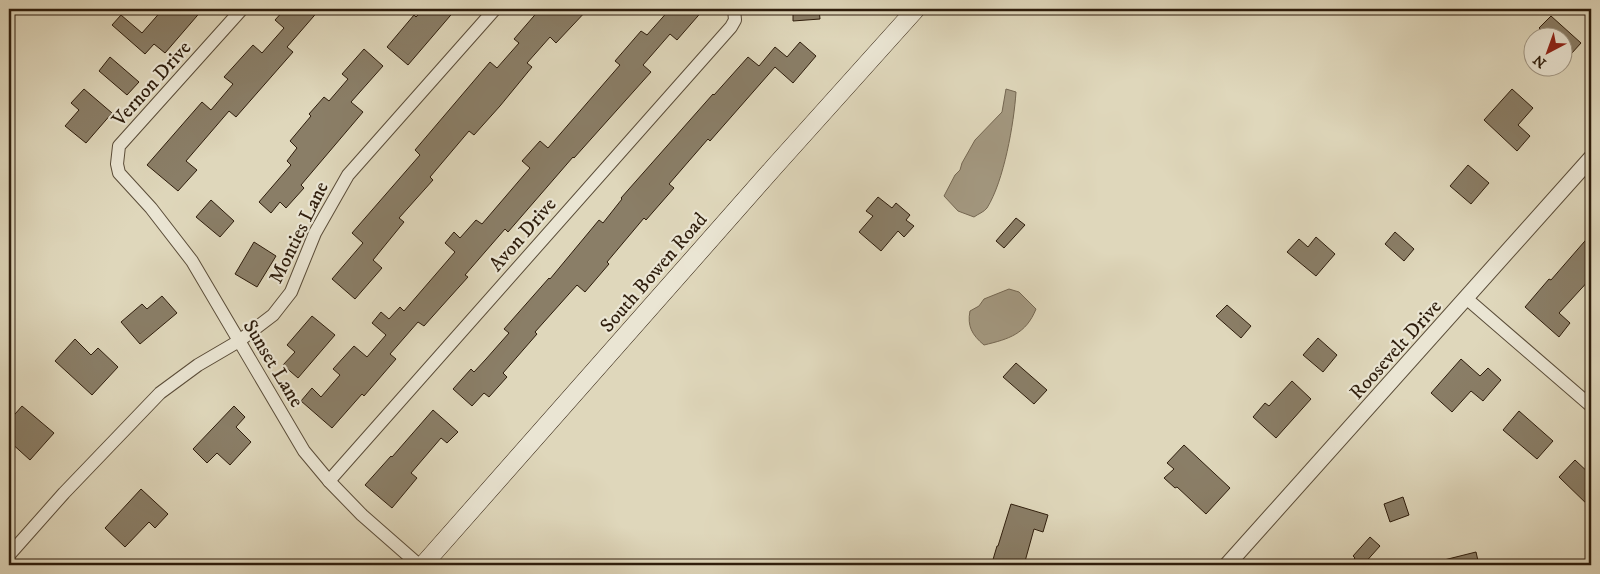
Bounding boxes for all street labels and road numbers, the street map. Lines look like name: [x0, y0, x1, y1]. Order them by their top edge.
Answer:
street label: Vernon Drive: [106, 36, 197, 133]
street label: Monties Lane: [264, 178, 335, 288]
street label: Avon Drive: [484, 193, 562, 277]
street label: South Bowen Road: [595, 208, 713, 338]
street label: Roosevelt Drive: [1345, 295, 1447, 405]
street label: Sunset Lane: [237, 315, 309, 412]

